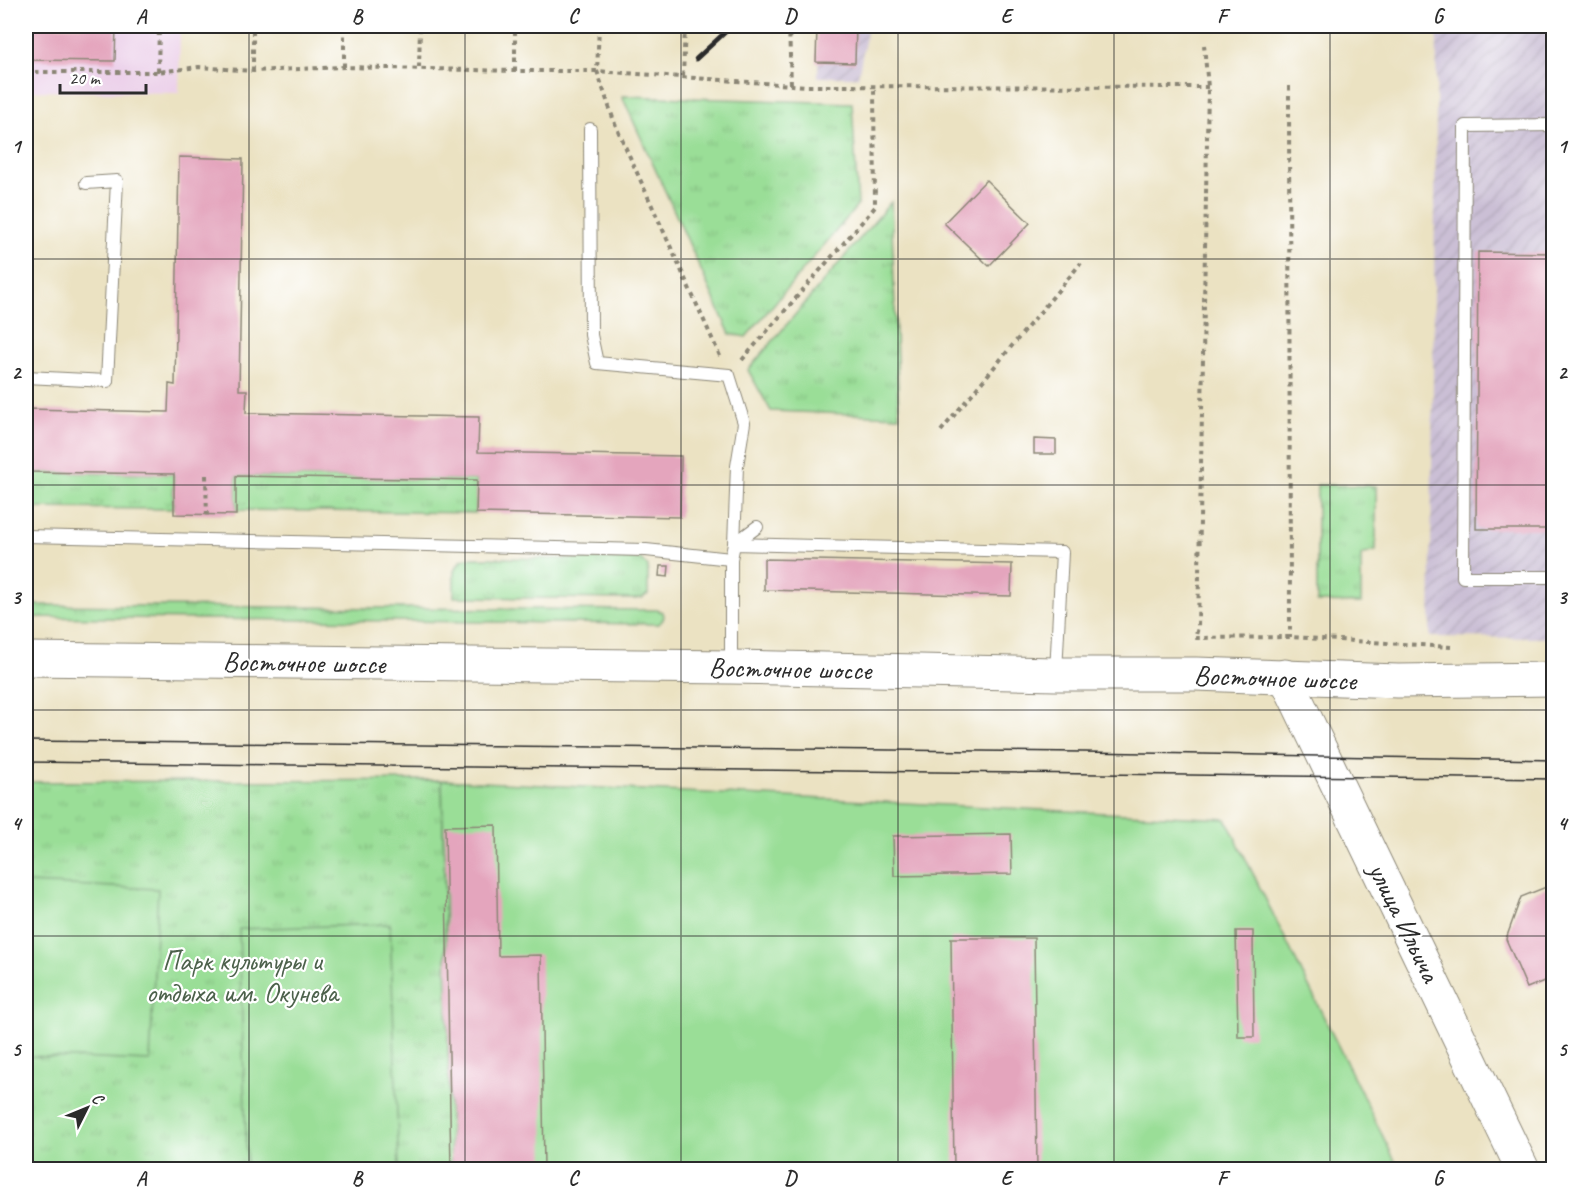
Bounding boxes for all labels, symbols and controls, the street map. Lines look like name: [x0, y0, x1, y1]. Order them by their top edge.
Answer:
text: A: [136, 4, 148, 29]
text: B: [352, 4, 364, 29]
text: C: [568, 4, 580, 29]
text: D: [784, 4, 798, 29]
text: E: [1001, 4, 1015, 29]
text: F: [1217, 4, 1231, 29]
text: G: [1433, 4, 1446, 29]
scale bar: [60, 57, 146, 95]
text: 20 m: [69, 67, 102, 89]
text: 1: [12, 134, 23, 159]
text: 1: [1558, 134, 1569, 159]
text: 2: [12, 360, 23, 385]
text: 2: [1558, 360, 1569, 385]
text: 3: [12, 585, 23, 610]
text: 3: [1558, 585, 1569, 610]
street label: Восточное шоссе: [222, 644, 387, 681]
street label: Восточное шоссе: [708, 650, 873, 687]
street label: Восточное шоссе: [1193, 657, 1359, 698]
text: 4: [12, 811, 24, 836]
text: 4: [1558, 811, 1570, 836]
street label: улица Ильича: [1360, 855, 1449, 989]
park label: Парк культуры и отдыха им. Окунева: [146, 943, 340, 1010]
text: 5: [12, 1037, 23, 1062]
text: 5: [1558, 1037, 1569, 1062]
north arrow: [57, 1078, 117, 1138]
text: С: [87, 1089, 109, 1110]
text: A: [136, 1166, 148, 1191]
text: B: [352, 1166, 364, 1191]
text: C: [568, 1166, 580, 1191]
text: D: [784, 1166, 798, 1191]
text: E: [1001, 1166, 1015, 1191]
text: F: [1217, 1166, 1231, 1191]
text: G: [1433, 1166, 1446, 1191]

